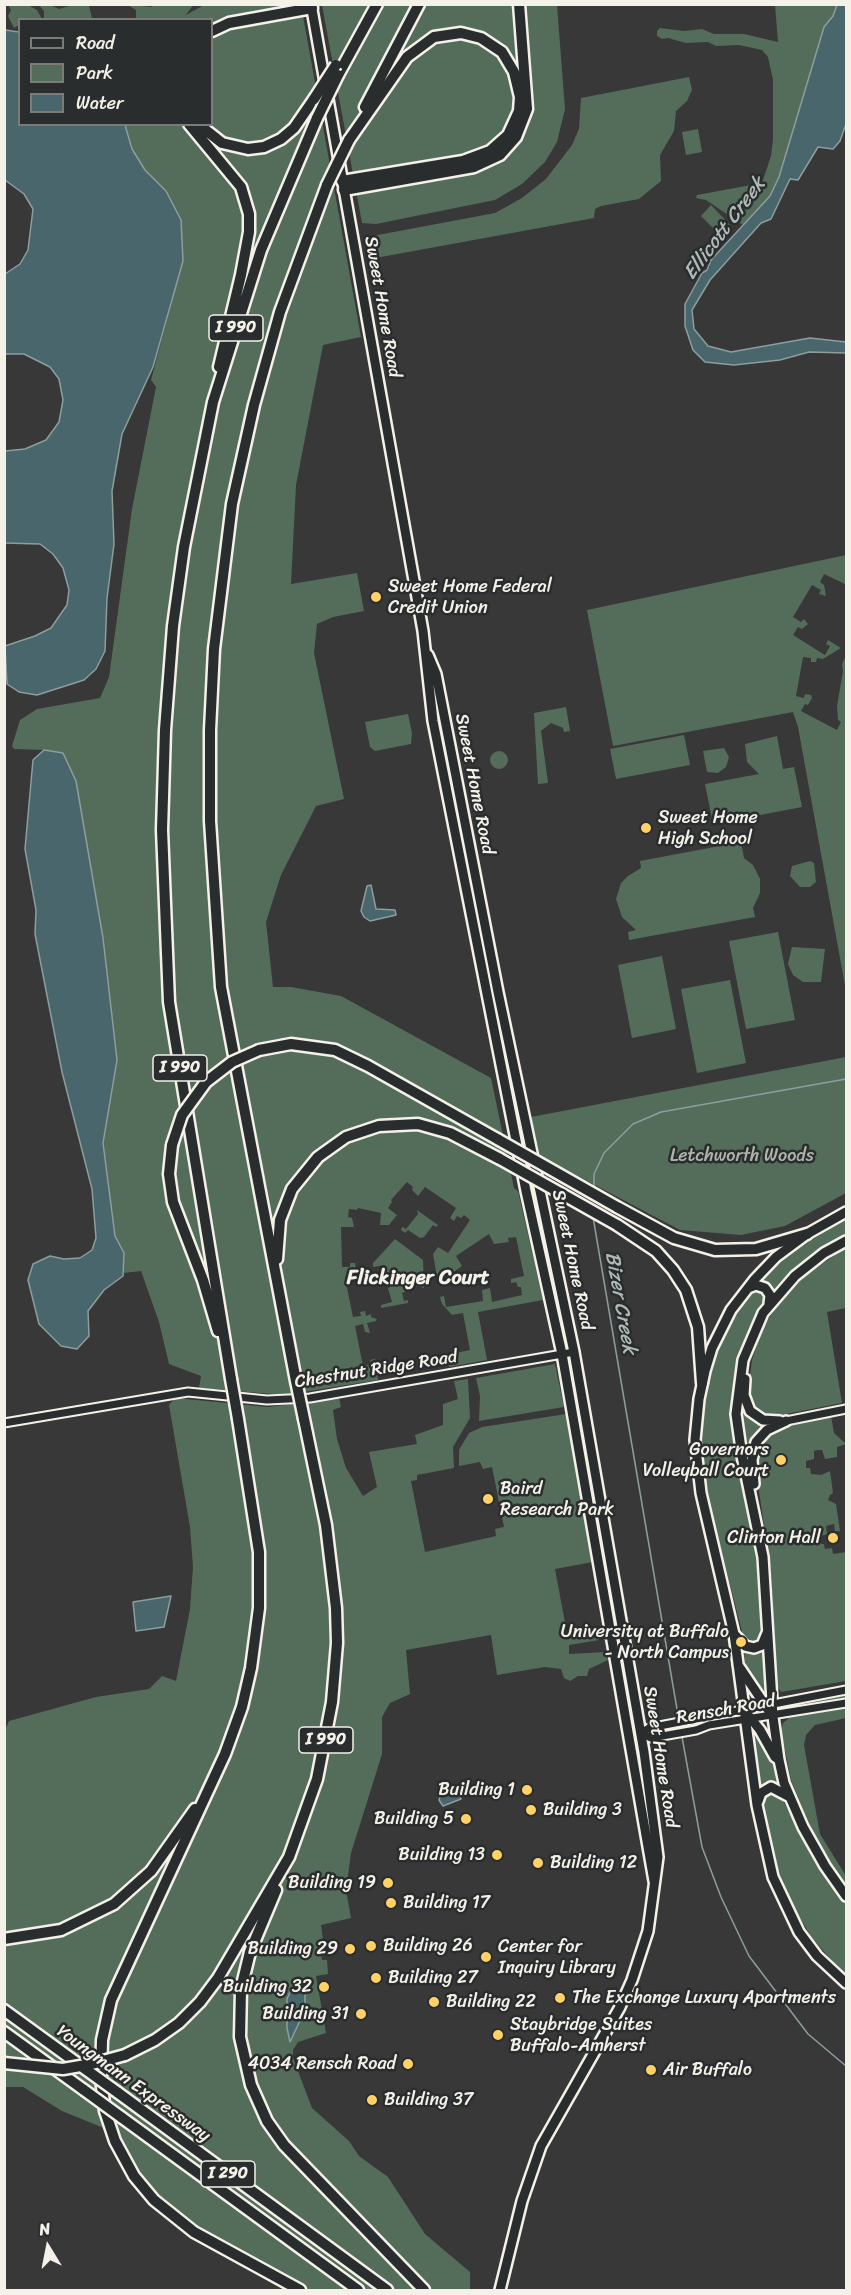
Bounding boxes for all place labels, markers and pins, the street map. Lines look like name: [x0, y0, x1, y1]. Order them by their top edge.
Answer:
place label: Sweet Home Federal Credit Union: [388, 576, 552, 618]
marker: Sweet Home Federal Credit Union: [369, 590, 383, 604]
place label: Sweet Home High School: [658, 807, 758, 850]
marker: Sweet Home High School: [639, 821, 653, 835]
place label: Governors Volleyball Court: [643, 1439, 769, 1482]
marker: Governors Volleyball Court: [774, 1453, 788, 1467]
place label: Baird Research Park: [500, 1478, 614, 1520]
marker: Baird Research Park: [481, 1492, 495, 1506]
place label: Clinton Hall: [727, 1527, 821, 1549]
marker: Clinton Hall: [826, 1531, 840, 1545]
place label: University at Buffalo - North Campus: [561, 1621, 729, 1664]
marker: University at Buffalo - North Campus: [734, 1635, 748, 1649]
place label: Building 1: [438, 1779, 515, 1801]
marker: Building 1: [520, 1783, 534, 1797]
place label: Building 3: [543, 1799, 622, 1821]
marker: Building 3: [524, 1803, 538, 1817]
place label: Building 5: [374, 1808, 454, 1830]
marker: Building 5: [459, 1812, 473, 1826]
place label: Building 13: [398, 1844, 485, 1866]
marker: Building 13: [490, 1848, 504, 1862]
place label: Building 12: [550, 1852, 637, 1874]
marker: Building 12: [531, 1856, 545, 1870]
place label: Building 19: [288, 1872, 376, 1894]
marker: Building 19: [381, 1876, 395, 1890]
place label: Building 17: [403, 1892, 490, 1914]
marker: Building 17: [384, 1896, 398, 1910]
place label: Building 26: [383, 1935, 473, 1957]
place label: Center for Inquiry Library: [498, 1936, 616, 1978]
place label: Building 29: [247, 1938, 338, 1960]
marker: Building 26: [364, 1939, 378, 1953]
marker: Building 29: [343, 1942, 357, 1956]
marker: Center for Inquiry Library: [479, 1950, 493, 1964]
place label: Building 27: [388, 1967, 478, 1989]
marker: Building 27: [369, 1971, 383, 1985]
place label: Building 32: [223, 1976, 312, 1998]
marker: Building 32: [317, 1980, 331, 1994]
place label: The Exchange Luxury Apartments: [572, 1987, 836, 2009]
place label: Building 22: [446, 1991, 536, 2013]
marker: The Exchange Luxury Apartments: [553, 1991, 567, 2005]
marker: Building 22: [427, 1995, 441, 2009]
place label: Building 31: [262, 2003, 349, 2025]
marker: Building 31: [354, 2007, 368, 2021]
place label: Staybridge Suites Buffalo-Amherst: [510, 2014, 652, 2056]
marker: Staybridge Suites Buffalo-Amherst: [491, 2028, 505, 2042]
place label: 4034 Rensch Road: [248, 2053, 396, 2075]
marker: 4034 Rensch Road: [401, 2057, 415, 2071]
place label: Air Buffalo: [663, 2059, 752, 2081]
marker: Air Buffalo: [644, 2063, 658, 2077]
place label: Building 37: [384, 2089, 473, 2111]
marker: Building 37: [365, 2093, 379, 2107]

